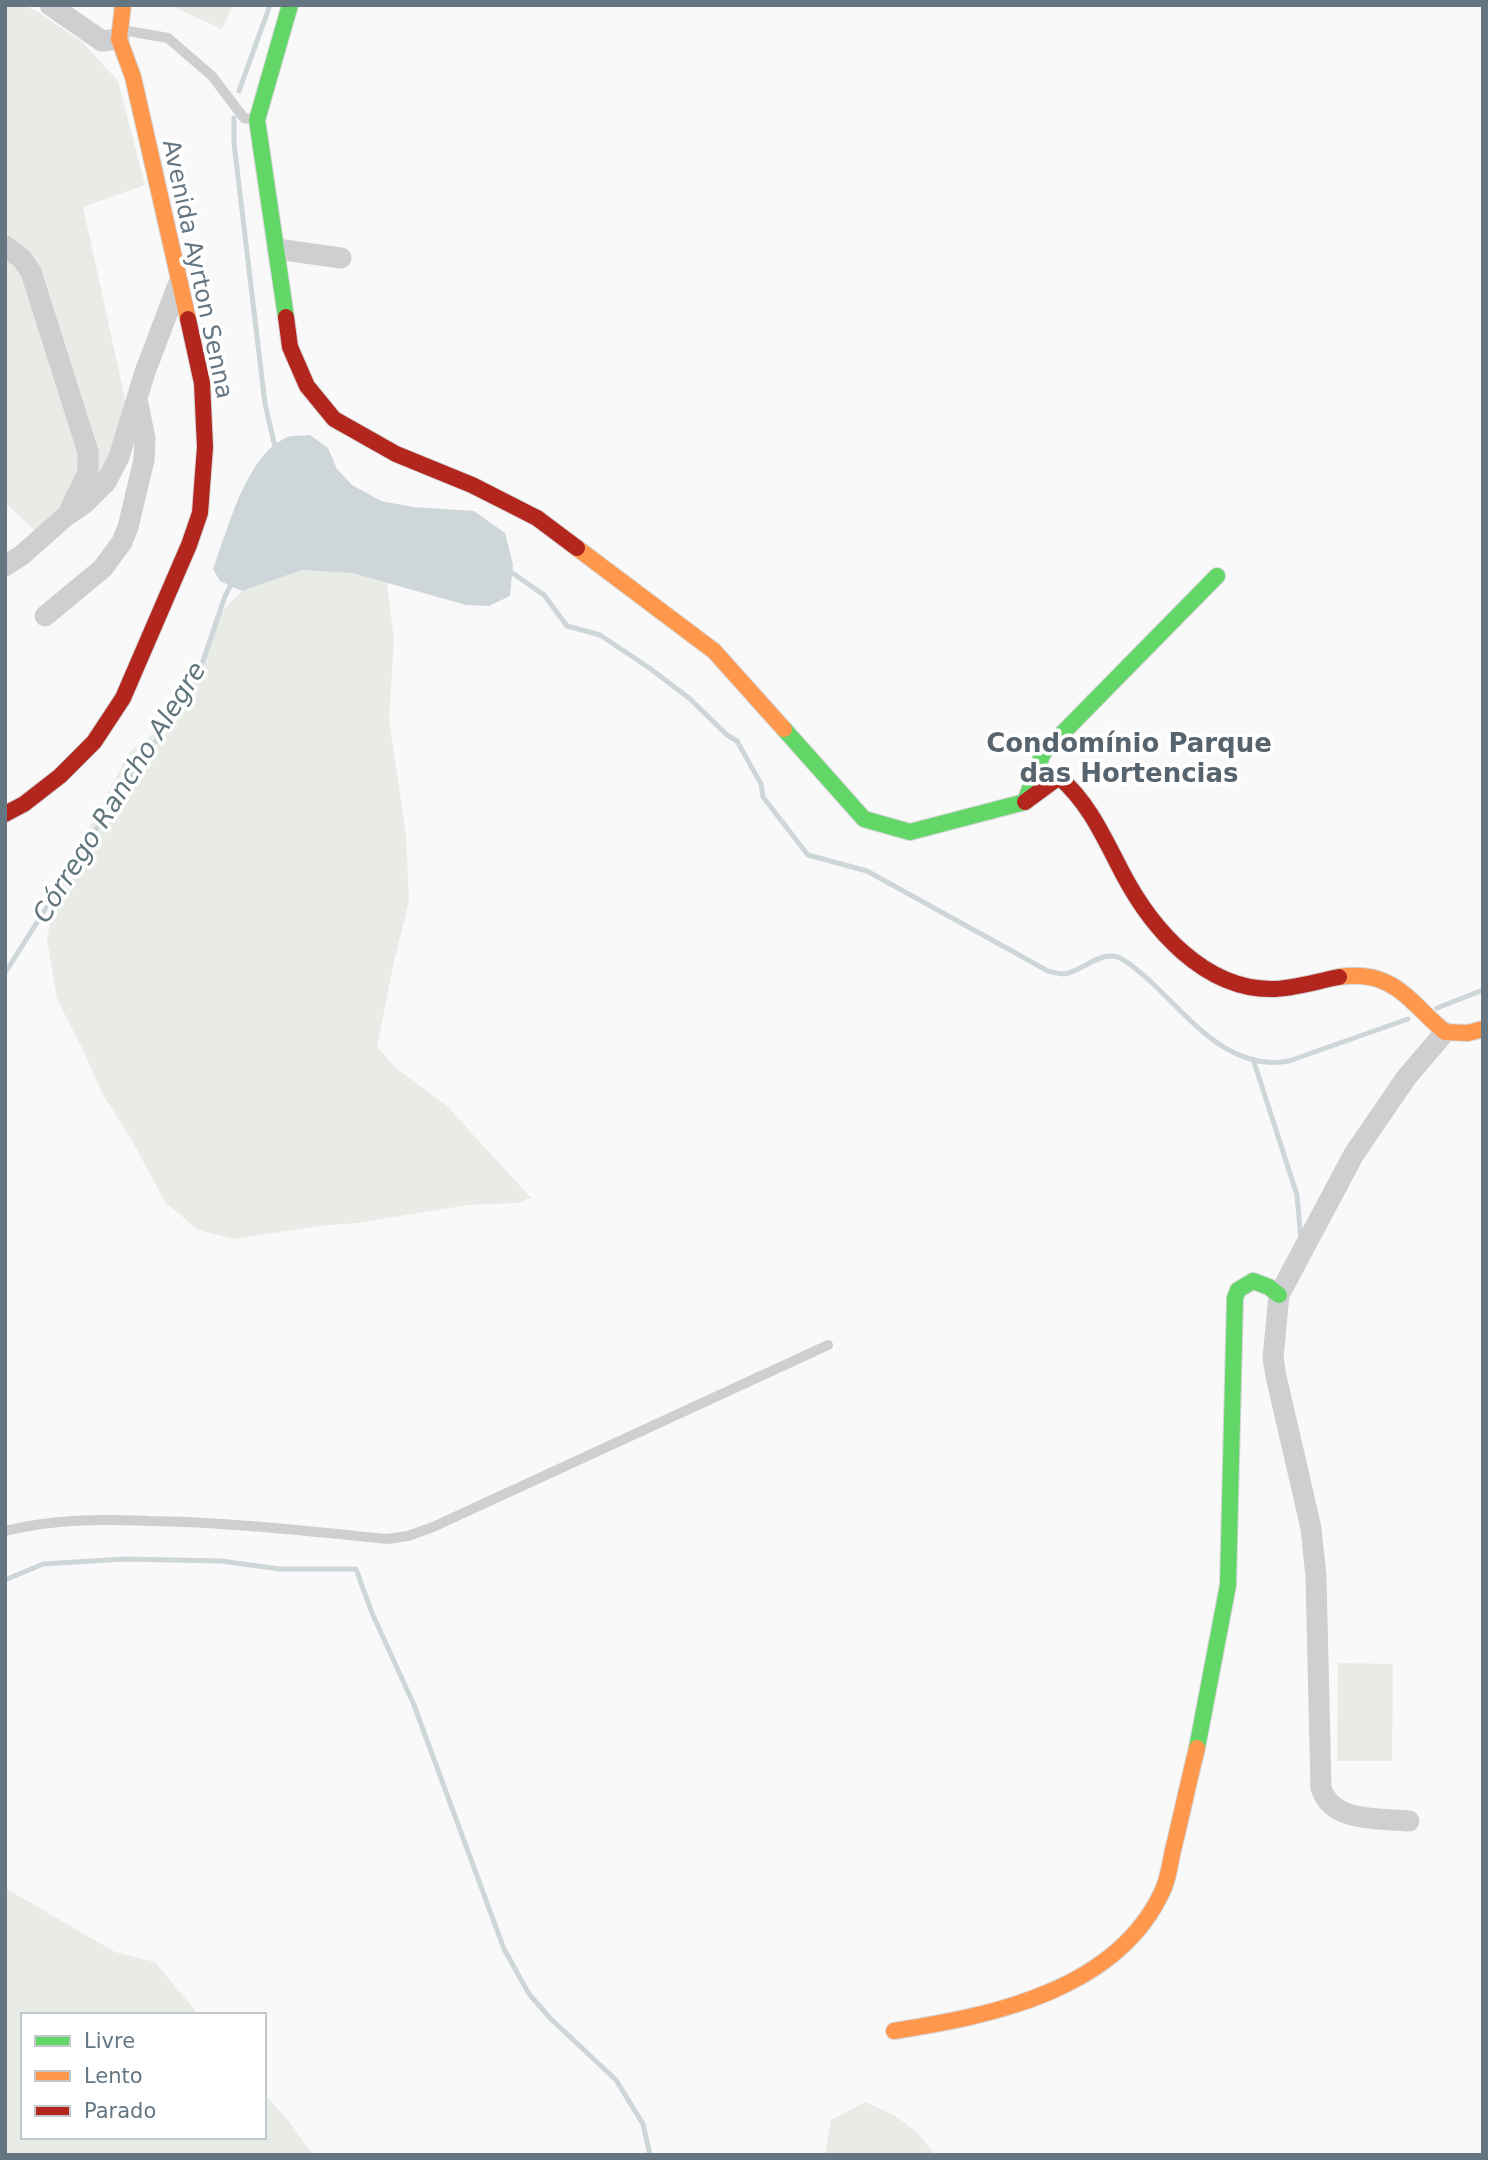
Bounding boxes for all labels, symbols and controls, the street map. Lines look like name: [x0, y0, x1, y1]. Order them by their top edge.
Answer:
street label: Avenida Ayrton Senna: [157, 137, 239, 401]
water label: Córrego Rancho Alegre: [26, 656, 212, 928]
district label: Condomínio Parque das Hortencias: [986, 728, 1272, 788]
legend: [21, 2013, 266, 2139]
text: Livre: [84, 2029, 135, 2053]
text: Lento: [84, 2064, 143, 2088]
text: Parado: [84, 2099, 156, 2123]

